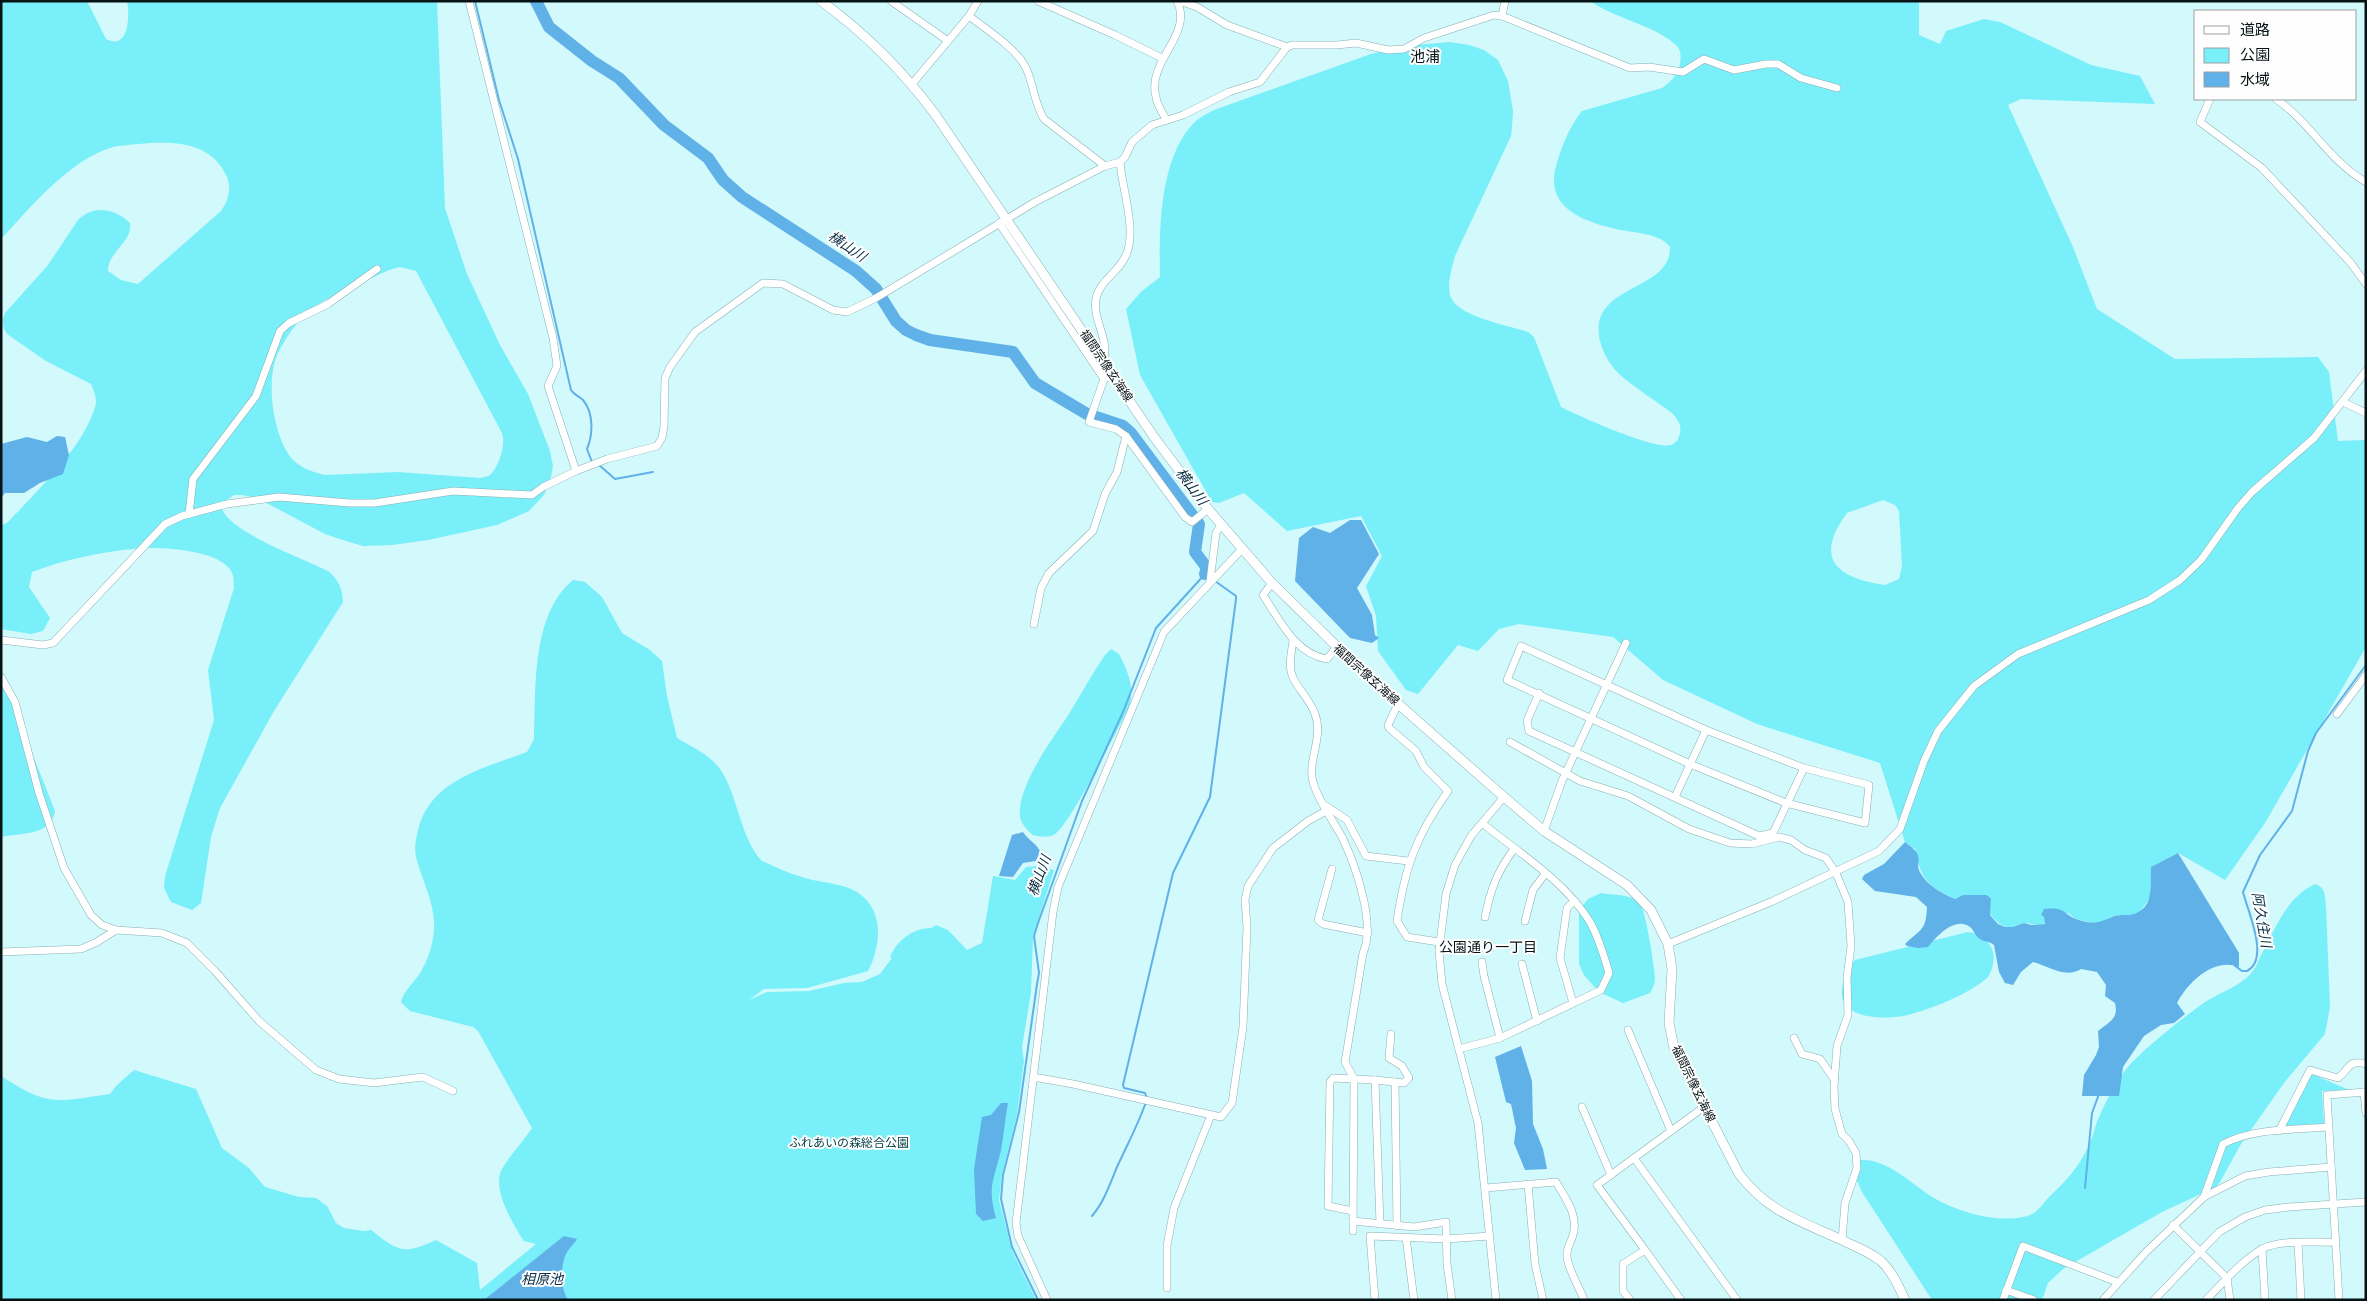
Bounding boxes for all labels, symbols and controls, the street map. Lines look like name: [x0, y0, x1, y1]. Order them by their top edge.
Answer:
legend: [2194, 10, 2357, 100]
text: 道路: [2240, 20, 2270, 41]
text: 公園: [2240, 45, 2270, 66]
district label: 池浦: [1410, 47, 1440, 68]
text: 水域: [2240, 70, 2270, 91]
water label: 横山川: [824, 227, 872, 268]
street label: 福間宗像玄海線: [1075, 326, 1137, 406]
water label: 横山川: [1170, 464, 1213, 511]
street label: 福間宗像玄海線: [1329, 641, 1403, 709]
water label: 横山川: [1023, 851, 1057, 899]
water label: 阿久住川: [2246, 891, 2276, 951]
district label: 公園通り一丁目: [1439, 938, 1537, 958]
street label: 福間宗像玄海線: [1667, 1043, 1719, 1125]
park label: ふれあいの森総合公園: [789, 1135, 909, 1152]
water label: 相原池: [521, 1270, 565, 1290]

